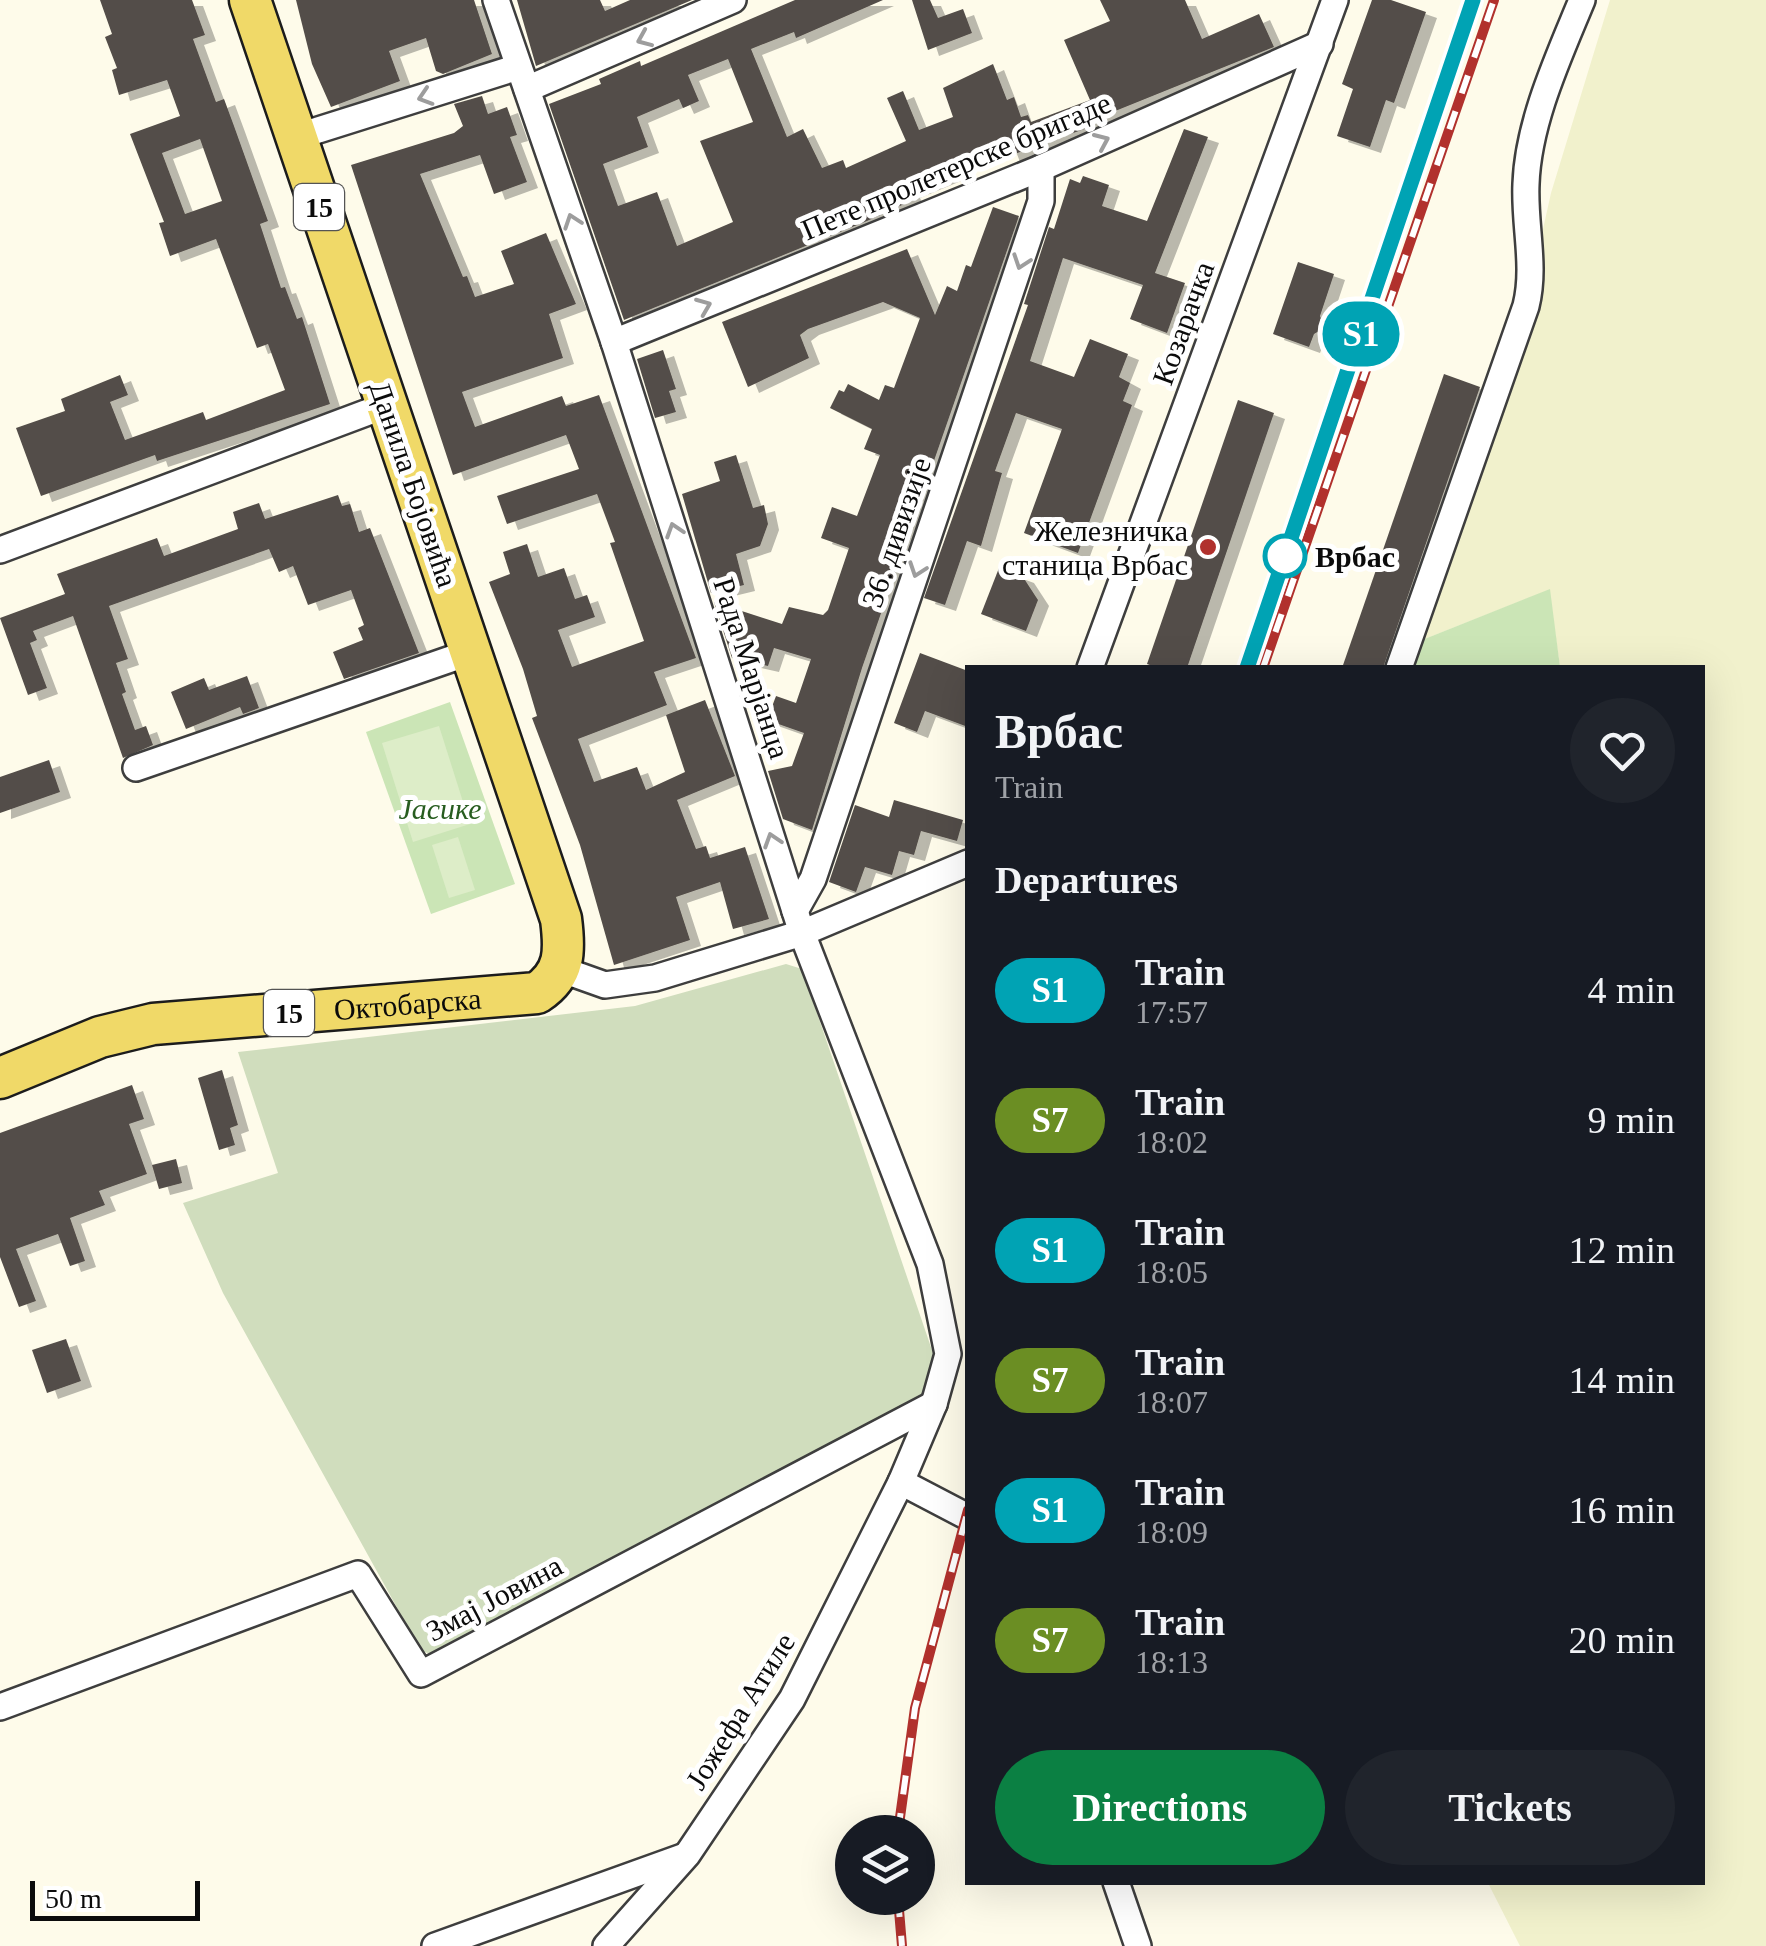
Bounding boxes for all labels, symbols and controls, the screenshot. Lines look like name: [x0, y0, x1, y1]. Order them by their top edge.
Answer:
one-way arrow: [636, 27, 654, 47]
one-way arrow: [417, 85, 434, 105]
street label: Пете пролетерске бригаде: [796, 86, 1116, 246]
one-way arrow: [1092, 133, 1110, 153]
road number: 15: [294, 184, 344, 230]
one-way arrow: [564, 214, 584, 231]
one-way arrow: [1012, 253, 1032, 270]
street label: Козарачка: [1146, 257, 1220, 389]
one-way arrow: [694, 297, 712, 317]
line badge: S1: [1316, 302, 1406, 366]
text: S1: [1343, 315, 1379, 354]
street label: Данила Бојовића: [363, 377, 465, 591]
street label: 36. дивизије: [855, 453, 937, 611]
place label: Железничка станица Врбас: [1002, 514, 1188, 581]
one-way arrow: [665, 522, 685, 539]
marker: Врбас: [1264, 535, 1306, 577]
marker: Железничка станица Врбас: [1197, 536, 1219, 558]
place label: Врбас: [1315, 540, 1395, 573]
one-way arrow: [908, 561, 929, 578]
street label: Рада Марјанца: [707, 573, 797, 763]
button: heart: [1570, 698, 1675, 803]
text: Врбас: [995, 705, 1123, 758]
text: Train: [995, 769, 1063, 805]
park label: Јасике: [398, 792, 482, 825]
one-way arrow: [763, 832, 784, 849]
text: Departures: [995, 859, 1178, 901]
text: Train: [1135, 951, 1225, 993]
text: 4 min: [1587, 969, 1675, 1011]
text: S1: [1032, 971, 1068, 1010]
street label: Октобарска: [332, 981, 483, 1026]
road number: 15: [264, 990, 314, 1036]
text: 17:57: [1135, 994, 1208, 1030]
text: Train: [1135, 1081, 1225, 1123]
text: 9 min: [1587, 1099, 1675, 1141]
text: S7: [1032, 1101, 1068, 1140]
text: 18:02: [1135, 1124, 1208, 1160]
text: Train: [1135, 1211, 1225, 1253]
text: 12 min: [1568, 1229, 1675, 1271]
text: S1: [1032, 1231, 1068, 1270]
text: 18:05: [1135, 1254, 1208, 1290]
text: Train: [1135, 1341, 1225, 1383]
text: 14 min: [1568, 1359, 1675, 1401]
text: S7: [1032, 1361, 1068, 1400]
text: 18:07: [1135, 1384, 1208, 1420]
text: Train: [1135, 1471, 1225, 1513]
text: 16 min: [1568, 1489, 1675, 1531]
text: S1: [1032, 1491, 1068, 1530]
text: 18:09: [1135, 1514, 1208, 1550]
street label: Змај Јовина: [420, 1548, 568, 1648]
text: Train: [1135, 1601, 1225, 1643]
text: 20 min: [1568, 1619, 1675, 1661]
text: S7: [1032, 1621, 1068, 1660]
street label: Јожефа Атиле: [679, 1627, 801, 1795]
text: 18:13: [1135, 1644, 1208, 1680]
button: Directions: [995, 1750, 1325, 1865]
button: Tickets: [1345, 1750, 1675, 1865]
map controls: [835, 1815, 935, 1915]
button: layers: [835, 1815, 935, 1915]
scale bar: [30, 1876, 200, 1920]
text: 50 m: [45, 1883, 102, 1914]

